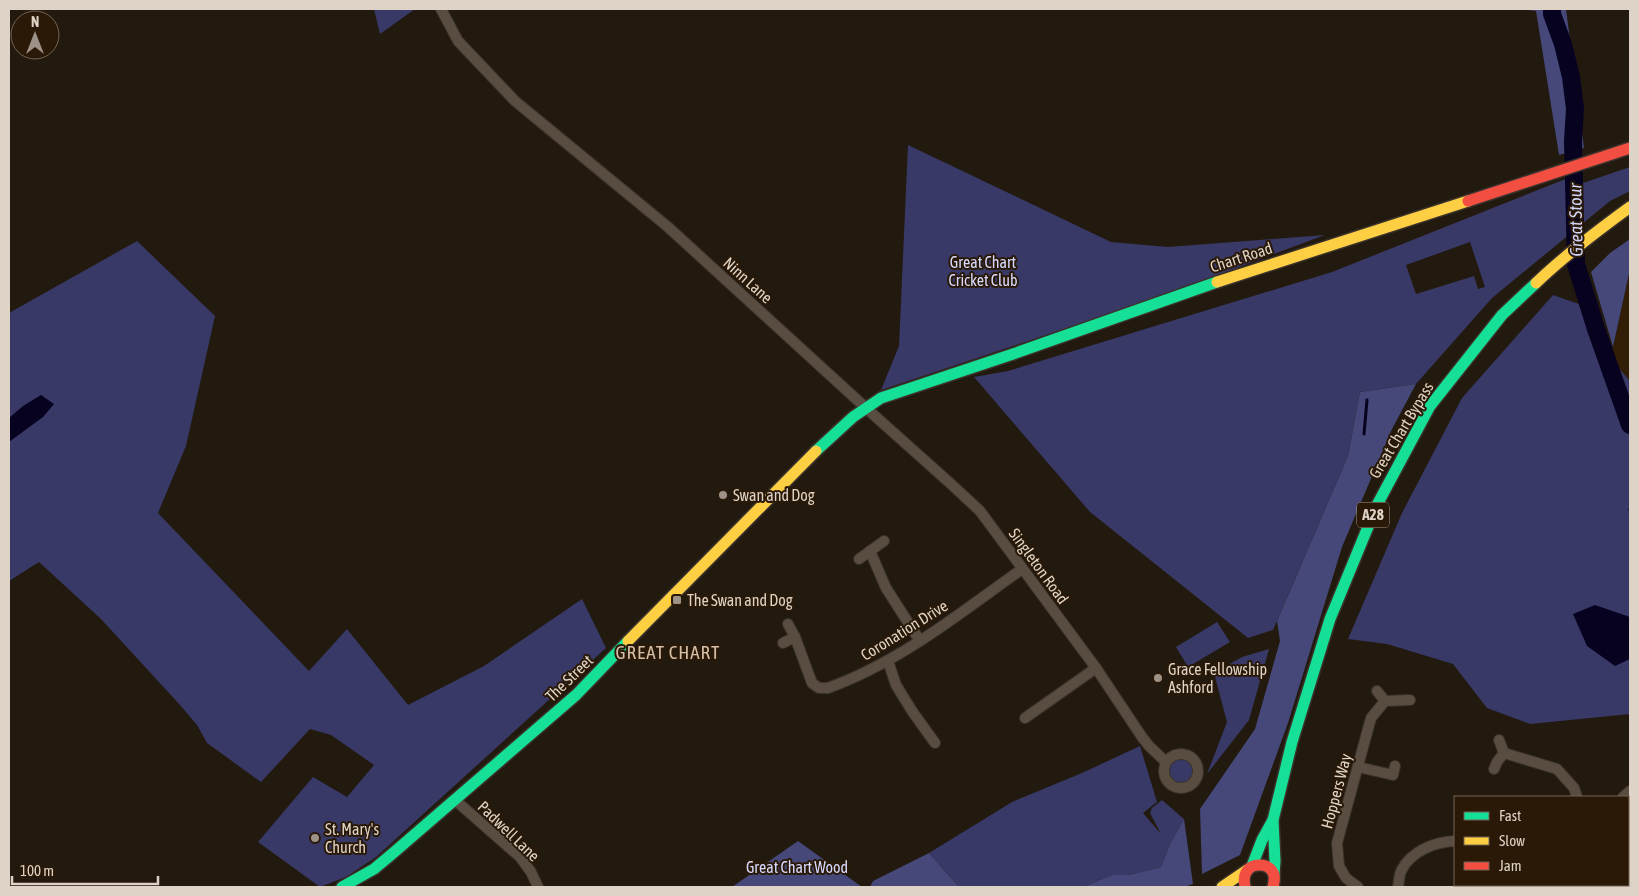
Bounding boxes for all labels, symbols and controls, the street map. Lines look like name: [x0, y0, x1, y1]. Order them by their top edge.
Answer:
north arrow: [10, 10, 60, 60]
text: N: [31, 14, 39, 30]
water label: Great Stour: [1564, 183, 1587, 257]
street label: Chart Road: [1208, 239, 1274, 275]
street label: Ninn Lane: [720, 253, 776, 307]
park label: Great Chart Cricket Club: [948, 253, 1018, 289]
street label: Great Chart Bypass: [1365, 378, 1438, 482]
place label: Swan and Dog: [733, 486, 815, 505]
marker: Swan and Dog: [717, 489, 729, 501]
road number: A28: [1357, 502, 1389, 528]
street label: Singleton Road: [1005, 525, 1072, 608]
place label: The Swan and Dog: [687, 591, 793, 610]
marker: The Swan and Dog: [671, 594, 683, 606]
street label: Coronation Drive: [857, 596, 951, 664]
district label: GREAT CHART: [616, 641, 720, 663]
street label: The Street: [542, 651, 597, 705]
place label: Grace Fellowship Ashford: [1168, 660, 1267, 696]
marker: Grace Fellowship Ashford: [1152, 672, 1164, 684]
street label: Hoppers Way: [1317, 751, 1356, 831]
legend: [1454, 796, 1629, 886]
street label: Padwell Lane: [475, 797, 543, 865]
text: Fast: [1499, 807, 1521, 824]
place label: St. Mary's Church: [325, 820, 379, 856]
marker: St. Mary's Church: [309, 832, 321, 844]
text: Slow: [1499, 832, 1525, 849]
scale bar: [12, 854, 159, 886]
text: Jam: [1499, 857, 1522, 874]
park label: Great Chart Wood: [746, 858, 848, 876]
text: 100 m: [20, 862, 54, 879]

